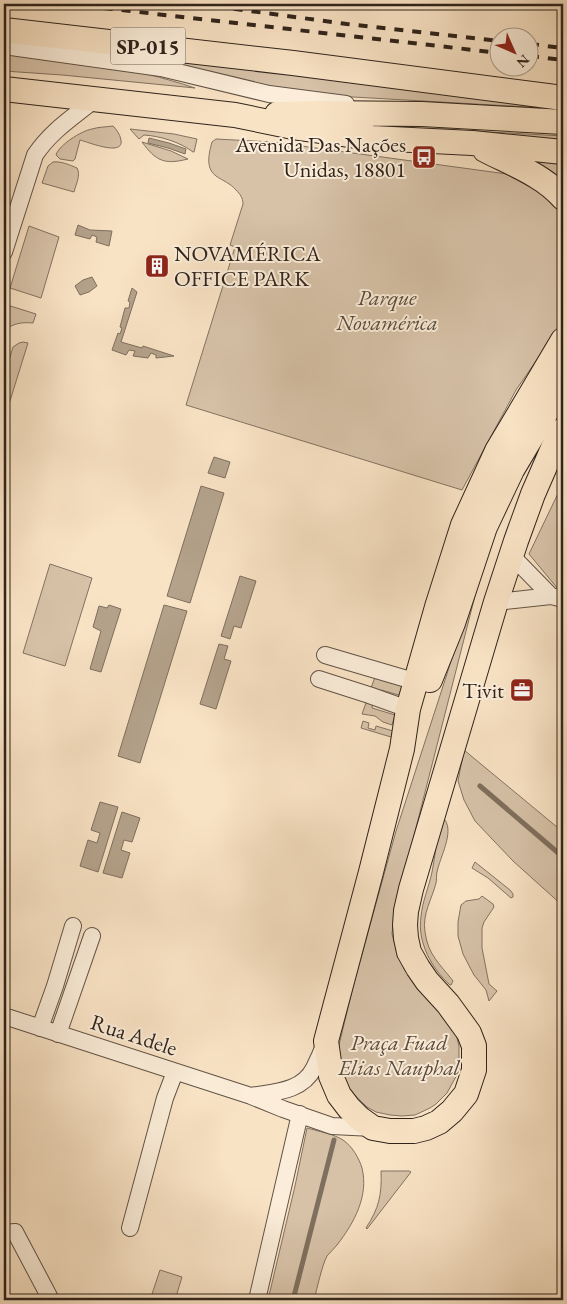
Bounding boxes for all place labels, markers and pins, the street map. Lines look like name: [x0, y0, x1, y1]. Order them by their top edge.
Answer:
place label: Avenida Das Nações Unidas, 18801: [234, 130, 406, 184]
bus stop icon: Avenida Das Nações Unidas, 18801: [411, 144, 437, 170]
place label: NOVAMÉRICA OFFICE PARK: [174, 239, 322, 293]
building icon: NOVAMÉRICA OFFICE PARK: [144, 253, 170, 279]
place label: Tivit: [462, 676, 504, 705]
office icon: Tivit: [509, 677, 535, 703]

